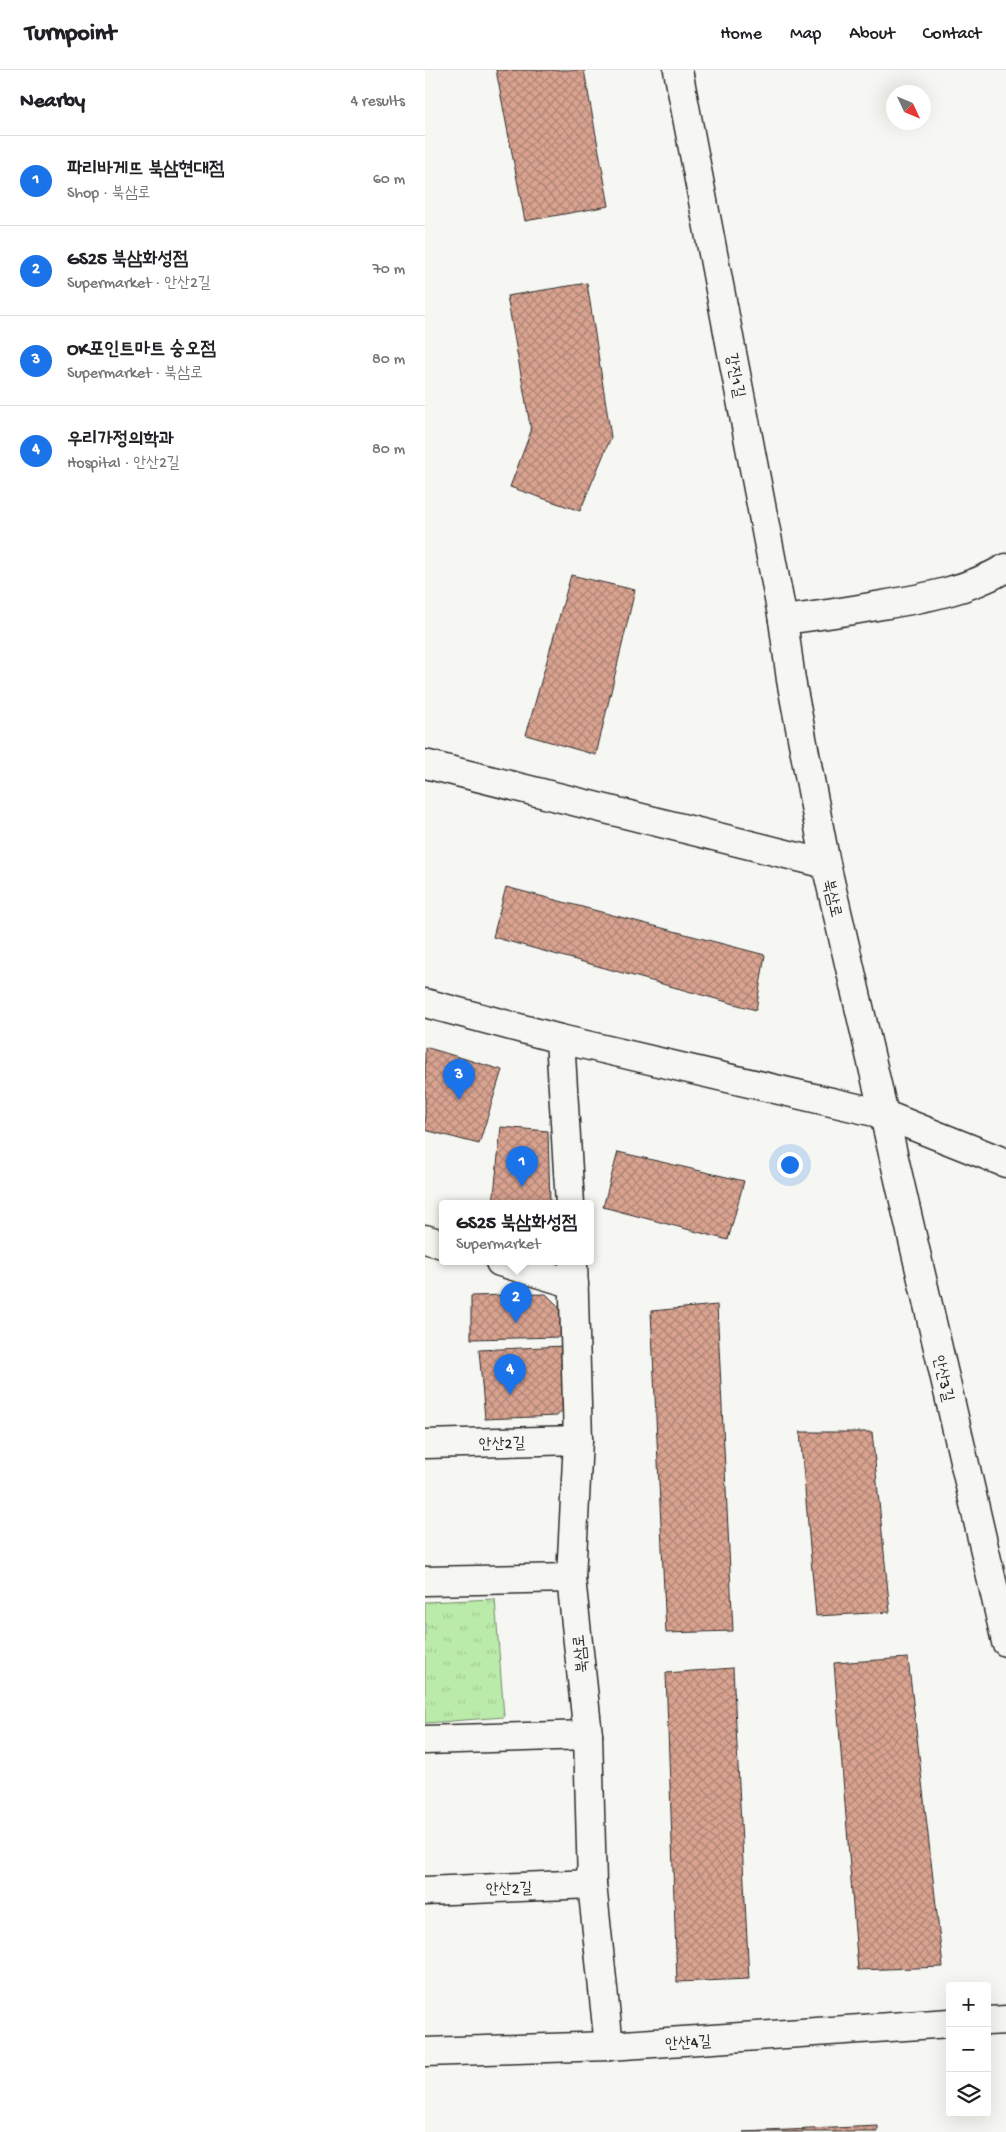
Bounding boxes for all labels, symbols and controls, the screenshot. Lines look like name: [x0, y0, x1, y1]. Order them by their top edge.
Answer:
text: Turnpoint: [25, 20, 116, 49]
text: Home: [720, 24, 762, 45]
text: Map: [790, 24, 821, 45]
text: About: [849, 24, 895, 45]
text: Contact: [923, 24, 981, 45]
north arrow: [886, 85, 931, 130]
text: Nearby: [20, 90, 85, 115]
text: 4 results: [350, 93, 405, 112]
text: 파리바게뜨 북삼현대점: [67, 159, 224, 182]
text: 1: [33, 171, 39, 190]
text: 60 m: [373, 171, 405, 190]
text: Shop · 북삼로: [67, 185, 150, 204]
text: GS25 북삼화성점: [67, 249, 188, 272]
text: 2: [32, 261, 40, 280]
text: 70 m: [372, 261, 405, 280]
text: Supermarket · 안산2길: [67, 275, 211, 294]
text: OK포인트마트 숭오점: [67, 339, 216, 362]
text: 3: [32, 351, 40, 370]
text: 80 m: [372, 351, 405, 370]
street label: 강진1길: [720, 352, 747, 400]
text: Supermarket · 북삼로: [67, 365, 203, 384]
text: 우리가정의학과: [67, 429, 174, 452]
text: 4: [32, 441, 40, 460]
text: 80 m: [372, 441, 405, 460]
text: Hospital · 안산2길: [67, 455, 180, 474]
street label: 북삼로: [817, 878, 844, 920]
pin: 3: [443, 1059, 475, 1100]
pin: 1: [506, 1146, 538, 1187]
your location: [777, 1152, 803, 1178]
popup: [439, 1200, 594, 1265]
text: GS25 북삼화성점: [456, 1213, 577, 1236]
text: Supermarket: [456, 1236, 541, 1255]
pin: 2: [500, 1282, 532, 1323]
pin: 4: [494, 1354, 526, 1395]
street label: 안산3길: [927, 1354, 956, 1404]
street label: 안산2길: [479, 1436, 526, 1455]
street label: 북삼로: [571, 1633, 594, 1674]
street label: 안산2길: [486, 1880, 533, 1901]
map controls: [946, 1982, 991, 2117]
button: +: [946, 1982, 991, 2027]
button: −: [946, 2027, 991, 2072]
street label: 안산4길: [665, 2033, 712, 2056]
button: layers: [946, 2072, 991, 2117]

